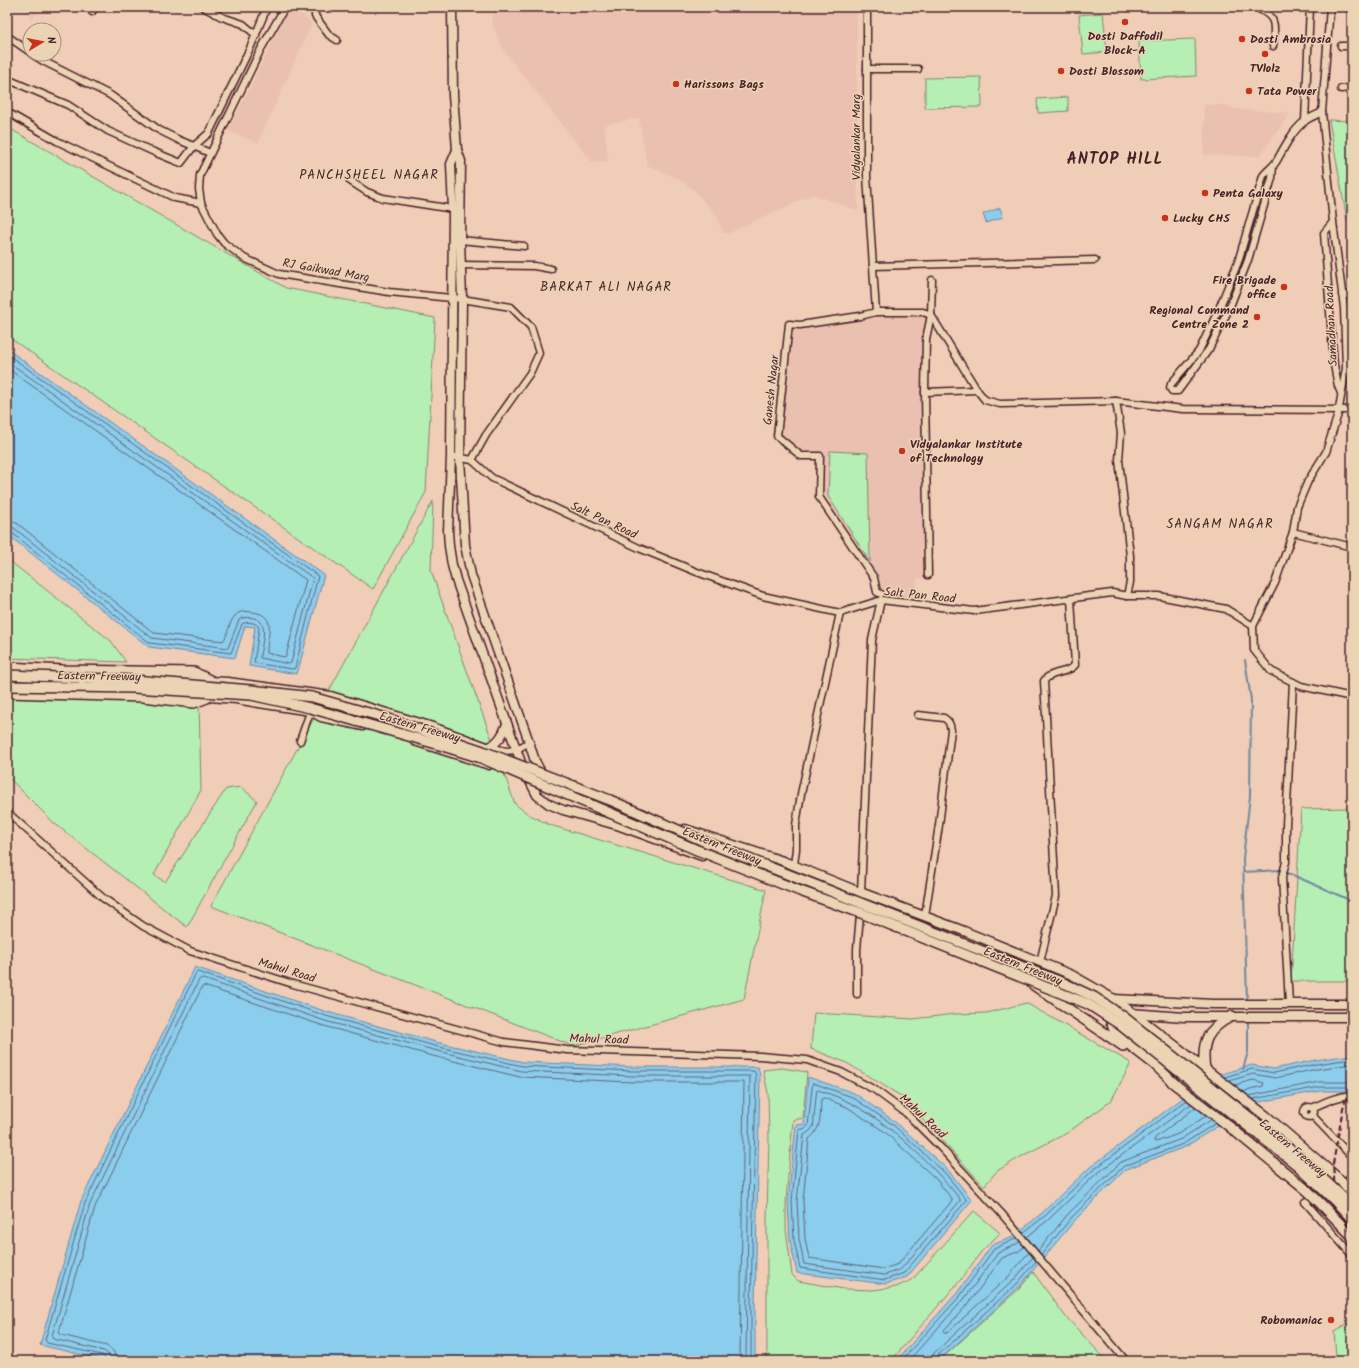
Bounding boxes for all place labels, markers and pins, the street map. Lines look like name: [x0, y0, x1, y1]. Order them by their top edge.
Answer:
marker: Dosti Daffodil Block-A: [1120, 17, 1130, 27]
place label: Dosti Daffodil Block-A: [1087, 27, 1163, 60]
place label: Dosti Ambrosia: [1250, 30, 1331, 49]
marker: Dosti Ambrosia: [1237, 34, 1247, 44]
marker: TVlolz: [1260, 49, 1270, 59]
place label: TVlolz: [1250, 59, 1281, 78]
place label: Dosti Blossom: [1069, 62, 1144, 81]
marker: Dosti Blossom: [1056, 66, 1066, 76]
place label: Harissons Bags: [684, 75, 764, 94]
marker: Harissons Bags: [671, 79, 681, 89]
place label: Tata Power: [1257, 82, 1317, 101]
marker: Tata Power: [1244, 86, 1254, 96]
place label: Penta Galaxy: [1213, 184, 1284, 203]
marker: Penta Galaxy: [1200, 188, 1210, 198]
place label: Lucky CHS: [1173, 209, 1230, 228]
marker: Lucky CHS: [1160, 213, 1170, 223]
place label: Fire Brigade office: [1212, 271, 1276, 304]
marker: Fire Brigade office: [1279, 282, 1289, 292]
place label: Regional Command Centre Zone 2: [1149, 301, 1250, 334]
marker: Regional Command Centre Zone 2: [1252, 312, 1262, 322]
place label: Vidyalankar Institute of Technology: [910, 435, 1022, 468]
marker: Vidyalankar Institute of Technology: [897, 446, 907, 456]
place label: Robomaniac: [1260, 1311, 1323, 1330]
marker: Robomaniac: [1326, 1315, 1336, 1325]

